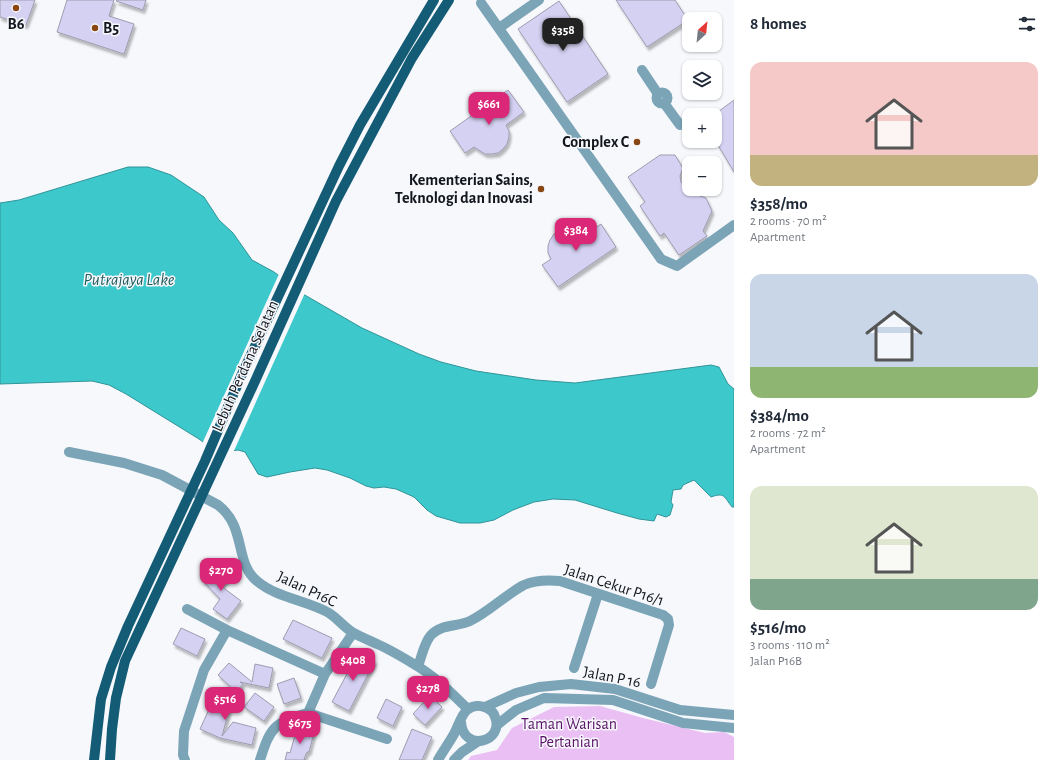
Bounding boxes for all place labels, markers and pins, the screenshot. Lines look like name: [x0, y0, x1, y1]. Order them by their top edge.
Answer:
marker: B6: [11, 3, 21, 13]
place label: B6: [8, 16, 25, 32]
pin: $358: [539, 18, 587, 52]
place label: B5: [103, 20, 119, 36]
marker: B5: [90, 23, 100, 33]
pin: $661: [465, 92, 513, 126]
place label: Complex C: [562, 134, 630, 150]
marker: Complex C: [632, 137, 642, 147]
place label: Kementerian Sains, Teknologi dan Inovasi: [395, 172, 533, 206]
marker: Kementerian Sains, Teknologi dan Inovasi: [536, 184, 546, 194]
pin: $384: [552, 218, 600, 252]
pin: $270: [197, 558, 245, 592]
pin: $408: [329, 648, 377, 682]
pin: $278: [404, 676, 452, 710]
pin: $516: [201, 687, 249, 721]
pin: $675: [276, 711, 324, 745]

